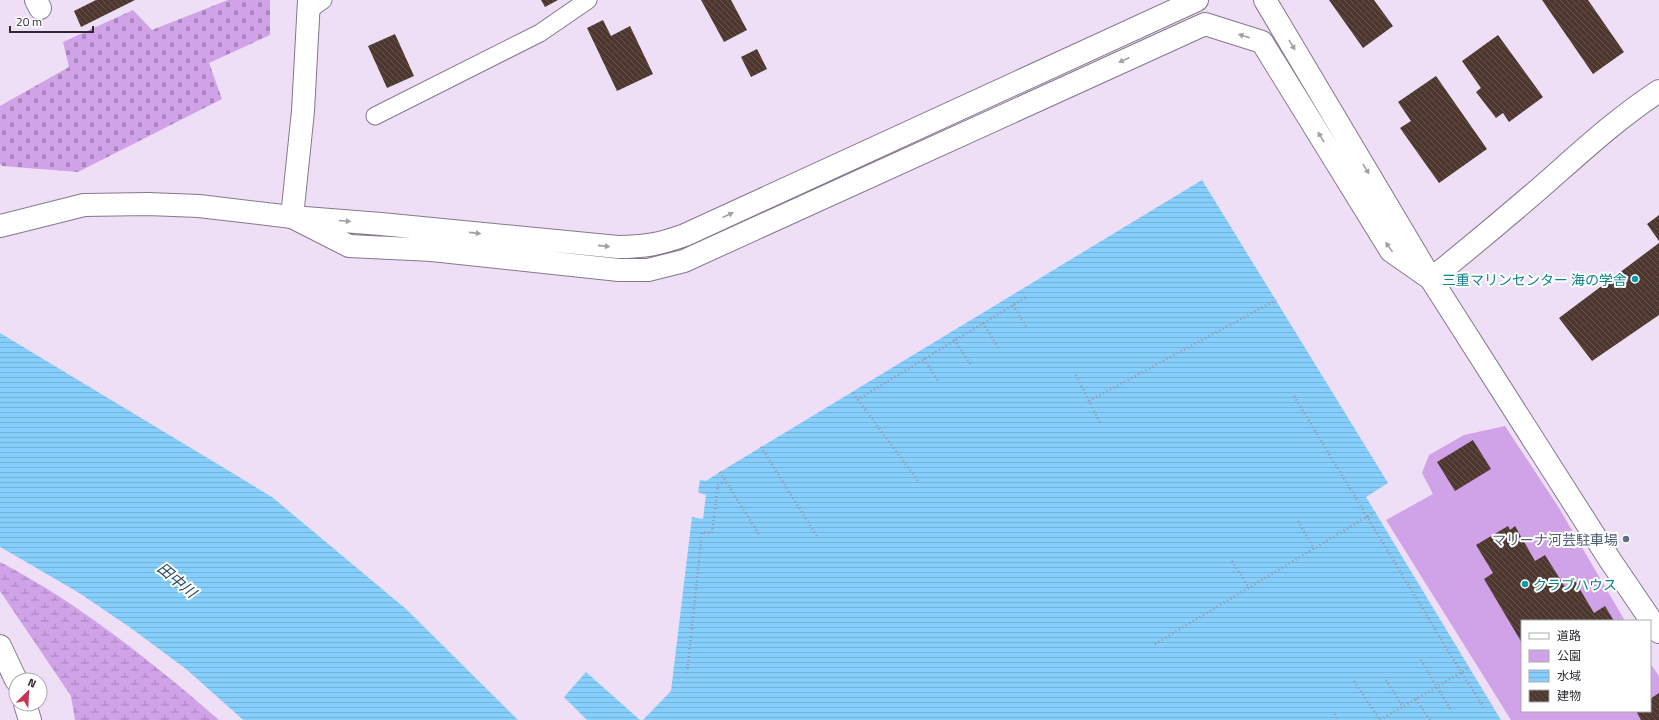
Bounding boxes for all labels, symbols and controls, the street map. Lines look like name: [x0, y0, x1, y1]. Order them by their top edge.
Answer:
scale bar: [10, 8, 93, 34]
text: 20 m: [16, 12, 42, 31]
one-way arrow: [1238, 33, 1250, 39]
one-way arrow: [1288, 39, 1295, 51]
one-way arrow: [1118, 58, 1130, 64]
one-way arrow: [1317, 131, 1324, 143]
one-way arrow: [1362, 163, 1369, 175]
one-way arrow: [722, 212, 733, 218]
one-way arrow: [339, 218, 351, 225]
one-way arrow: [469, 230, 481, 236]
one-way arrow: [1385, 242, 1393, 252]
one-way arrow: [598, 243, 610, 249]
place label: 三重マリンセンター 海の学舎: [1442, 269, 1627, 290]
marker: 三重マリンセンター 海の学舎: [1630, 274, 1640, 284]
place label: マリーナ河芸駐車場: [1492, 529, 1618, 550]
marker: マリーナ河芸駐車場: [1621, 534, 1631, 544]
water label: 田中川: [152, 557, 203, 605]
place label: クラブハウス: [1533, 574, 1617, 595]
marker: クラブハウス: [1520, 579, 1530, 589]
legend: [1521, 620, 1651, 712]
text: 道路: [1557, 626, 1581, 645]
text: 公園: [1557, 646, 1581, 665]
text: 水域: [1557, 666, 1581, 685]
north arrow: [8, 672, 48, 712]
text: N: [25, 674, 39, 692]
text: 建物: [1557, 686, 1581, 705]

